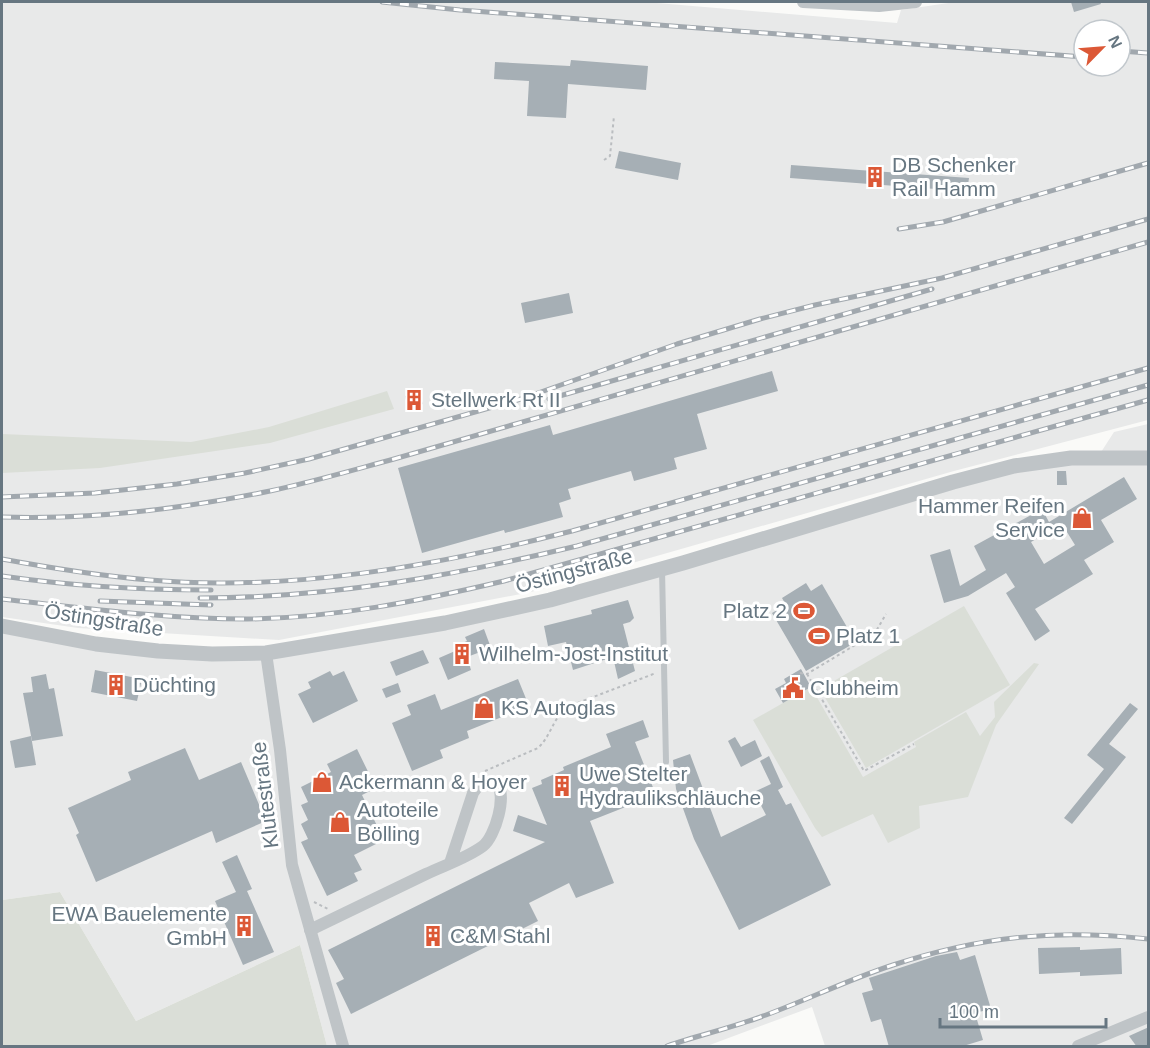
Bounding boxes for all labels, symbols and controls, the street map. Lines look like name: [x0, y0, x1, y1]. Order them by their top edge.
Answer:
north arrow: [1072, 18, 1132, 78]
text: N: [1105, 33, 1125, 51]
place label: DB Schenker Rail Hamm: [892, 153, 1016, 200]
building icon: DB Schenker Rail Hamm: [863, 165, 887, 189]
building icon: Stellwerk Rt II: [402, 388, 426, 412]
place label: Stellwerk Rt II: [431, 388, 561, 411]
place label: Hammer Reifen Service: [918, 494, 1065, 541]
shop icon: Hammer Reifen Service: [1070, 506, 1094, 530]
street label: Östingstraße: [513, 544, 635, 597]
street label: Östingstraße: [43, 599, 165, 640]
place label: Platz 2: [723, 599, 787, 622]
sports icon: Platz 2: [792, 599, 816, 623]
sports icon: Platz 1: [807, 624, 831, 648]
place label: Platz 1: [836, 624, 900, 647]
building icon: Wilhelm-Jost-Institut: [450, 642, 474, 666]
place label: Wilhelm-Jost-Institut: [479, 642, 668, 665]
building icon: Düchting: [104, 673, 128, 697]
place label: Düchting: [133, 673, 216, 696]
public building icon: Clubheim: [781, 676, 805, 700]
place label: Clubheim: [810, 676, 899, 699]
shop icon: KS Autoglas: [472, 696, 496, 720]
place label: KS Autoglas: [501, 696, 615, 719]
street label: Klutestraße: [247, 740, 282, 850]
place label: Uwe Stelter Hydraulikschläuche: [579, 762, 761, 809]
shop icon: Ackermann & Hoyer: [310, 770, 334, 794]
place label: Ackermann & Hoyer: [339, 770, 527, 793]
building icon: Uwe Stelter Hydraulikschläuche: [550, 774, 574, 798]
place label: Autoteile Bölling: [357, 798, 439, 845]
shop icon: Autoteile Bölling: [328, 810, 352, 834]
place label: EWA Bauelemente GmbH: [52, 902, 227, 949]
building icon: EWA Bauelemente GmbH: [232, 914, 256, 938]
building icon: C&M Stahl: [421, 924, 445, 948]
place label: C&M Stahl: [450, 924, 550, 947]
scale bar: [940, 991, 1106, 1029]
text: 100 m: [949, 1002, 999, 1022]

